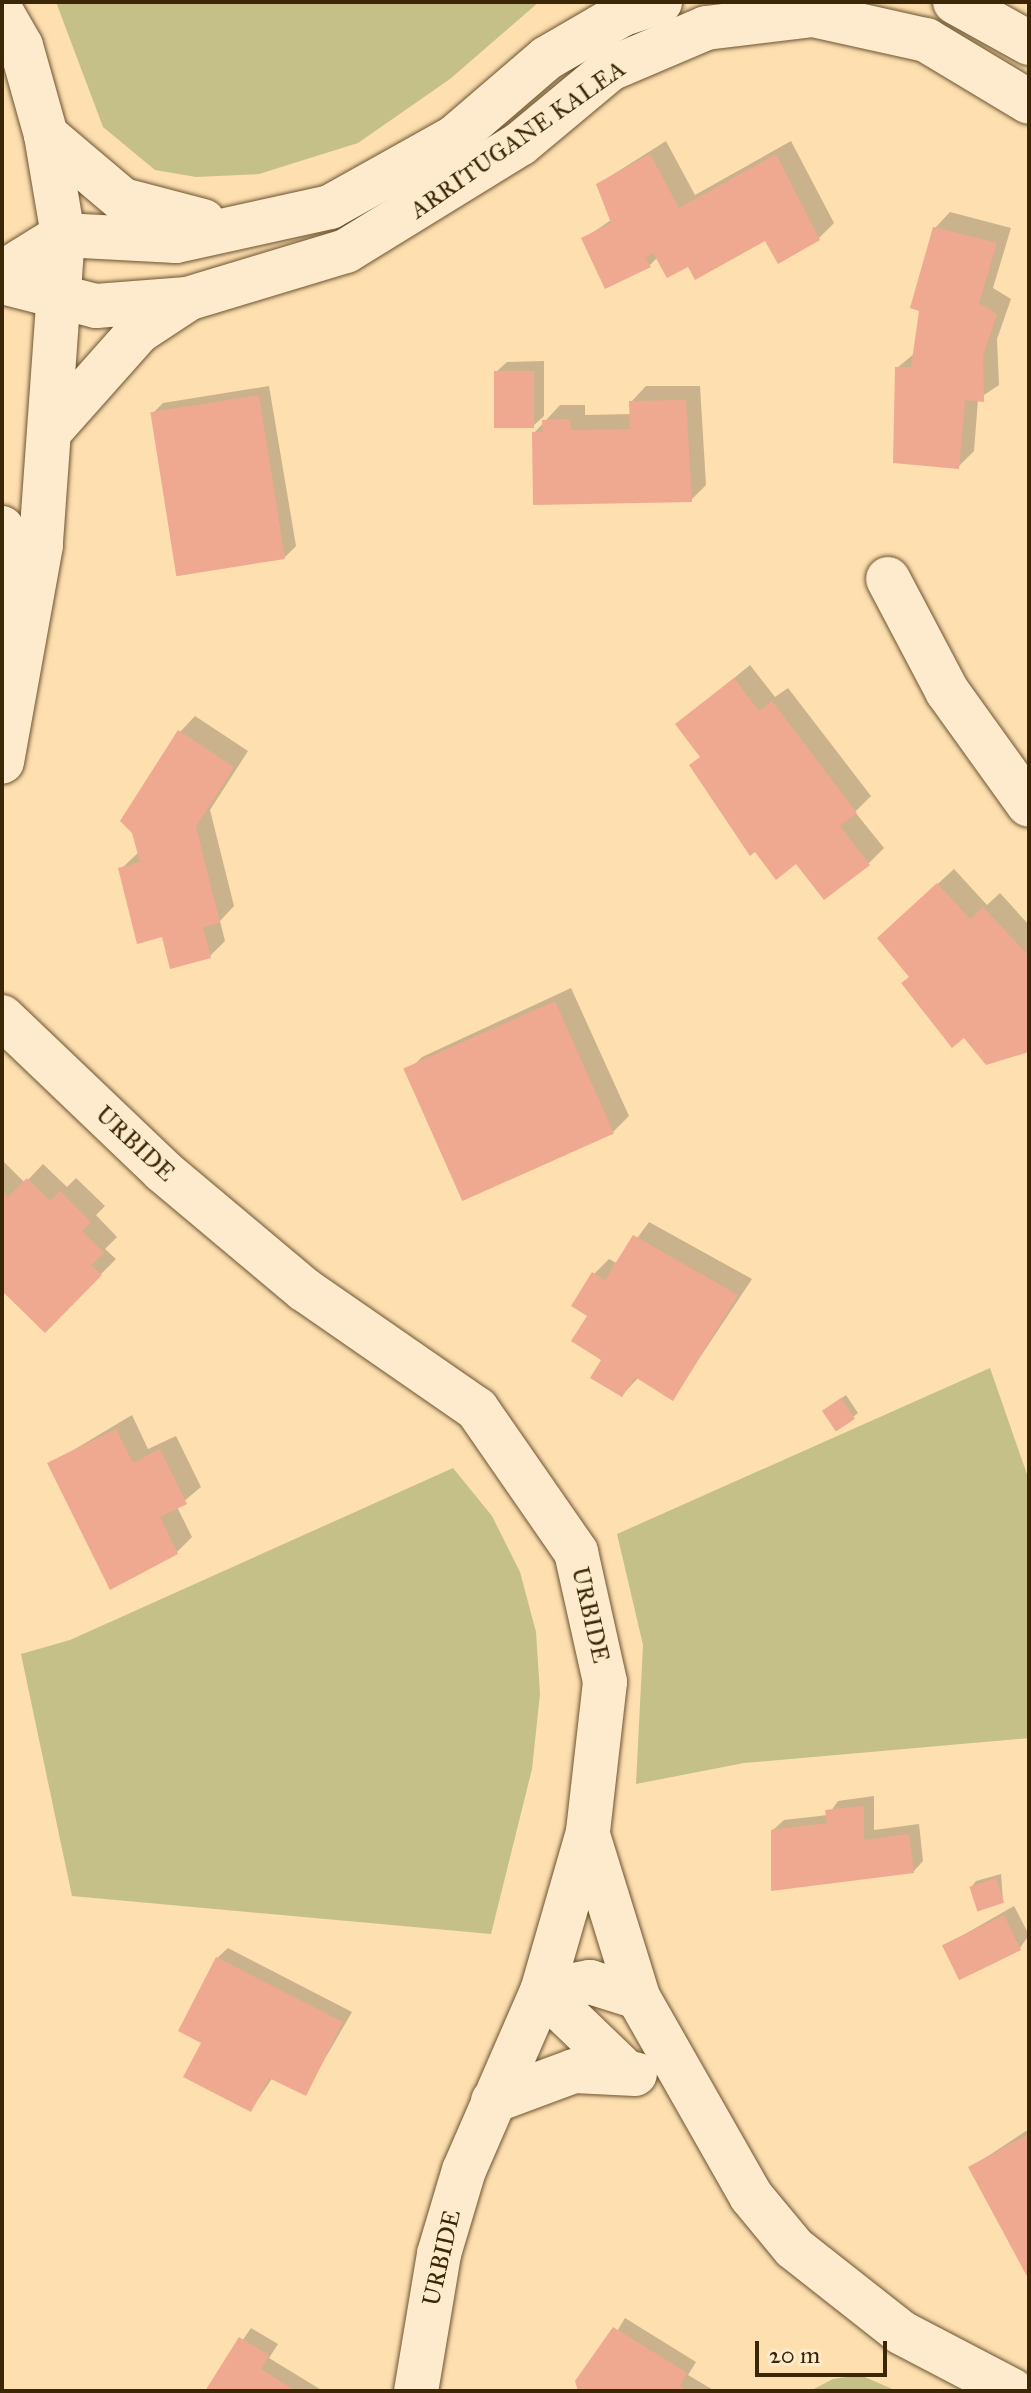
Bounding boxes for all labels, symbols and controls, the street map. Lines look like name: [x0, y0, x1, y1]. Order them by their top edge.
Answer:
street label: ARRITUGANE KALEA: [405, 55, 631, 225]
street label: URBIDE: [89, 1100, 181, 1188]
street label: URBIDE: [565, 1564, 615, 1666]
street label: URBIDE: [417, 2207, 467, 2309]
scale bar: [759, 2325, 891, 2375]
text: 20 m: [769, 2340, 820, 2370]

